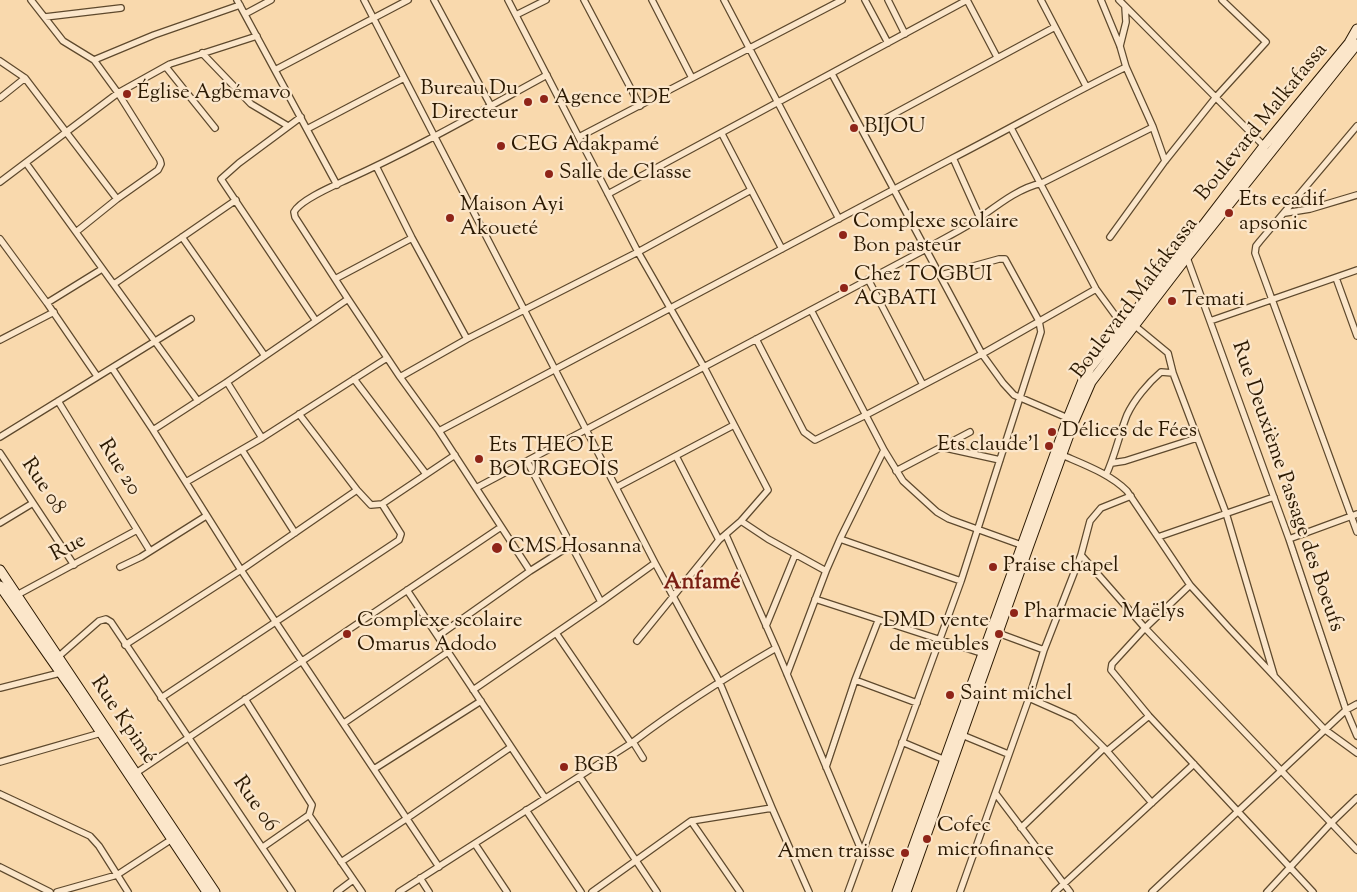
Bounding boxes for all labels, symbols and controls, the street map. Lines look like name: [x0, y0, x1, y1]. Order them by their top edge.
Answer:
street label: Boulevard Malkafassa: [1192, 39, 1334, 207]
place label: Bureau Du Directeur: [420, 77, 518, 127]
place label: Église Agbémavo: [137, 81, 291, 107]
place label: Agence TDE: [554, 86, 671, 112]
marker: Église Agbémavo: [121, 88, 133, 100]
marker: Agence TDE: [538, 93, 550, 105]
marker: Bureau Du Directeur: [522, 96, 534, 108]
place label: BIJOU: [864, 115, 925, 141]
marker: BIJOU: [848, 122, 860, 134]
place label: CEG Adakpamé: [511, 133, 659, 159]
marker: CEG Adakpamé: [495, 140, 507, 152]
place label: Salle de Classe: [559, 161, 692, 187]
marker: Salle de Classe: [543, 168, 555, 180]
place label: Ets ecadif apsonic: [1239, 188, 1325, 238]
place label: Maison Ayi Akoueté: [460, 193, 564, 243]
marker: Ets ecadif apsonic: [1223, 207, 1235, 219]
place label: Complexe scolaire Bon pasteur: [853, 210, 1019, 260]
marker: Maison Ayi Akoueté: [444, 212, 456, 224]
street label: Boulevard Malfakassa: [1067, 213, 1205, 385]
marker: Complexe scolaire Bon pasteur: [837, 229, 849, 241]
place label: Chez TOGBUI AGBATI: [854, 263, 992, 313]
marker: Chez TOGBUI AGBATI: [838, 282, 850, 294]
place label: Temati: [1182, 288, 1245, 314]
marker: Temati: [1166, 295, 1178, 307]
street label: Rue Deuxième Passage des Boeufs: [1224, 338, 1348, 636]
place label: Délices de Fées: [1062, 419, 1197, 445]
marker: Délices de Fées: [1046, 426, 1058, 438]
place label: Ets claude'l: [937, 433, 1039, 459]
place label: Ets THEO LE BOURGEOIS: [489, 434, 619, 484]
street label: Rue 20: [91, 435, 145, 501]
marker: Ets claude'l: [1043, 440, 1055, 452]
marker: Ets THEO LE BOURGEOIS: [473, 453, 485, 465]
street label: Rue 08: [14, 454, 70, 520]
street label: Rue: [47, 529, 91, 569]
place label: CMS Hosanna: [508, 535, 641, 561]
marker: CMS Hosanna: [490, 541, 504, 555]
place label: Praise chapel: [1003, 554, 1119, 580]
marker: Praise chapel: [987, 561, 999, 573]
district label: Anfamé: [664, 571, 740, 597]
place label: Pharmacie Maëlys: [1024, 600, 1185, 626]
marker: Pharmacie Maëlys: [1008, 607, 1020, 619]
place label: Complexe scolaire Omarus Adodo: [357, 609, 523, 659]
place label: DMD vente de meubles: [883, 609, 989, 659]
marker: Complexe scolaire Omarus Adodo: [341, 628, 353, 640]
marker: DMD vente de meubles: [993, 628, 1005, 640]
street label: Rue Kpimé: [83, 672, 161, 770]
place label: Saint michel: [960, 682, 1072, 708]
marker: Saint michel: [944, 689, 956, 701]
place label: BGB: [574, 754, 618, 780]
marker: BGB: [558, 761, 570, 773]
street label: Rue 06: [226, 772, 282, 838]
place label: Cofec microfinance: [937, 814, 1054, 864]
marker: Cofec microfinance: [921, 833, 933, 845]
place label: Amen traisse: [777, 840, 895, 866]
marker: Amen traisse: [899, 847, 911, 859]

